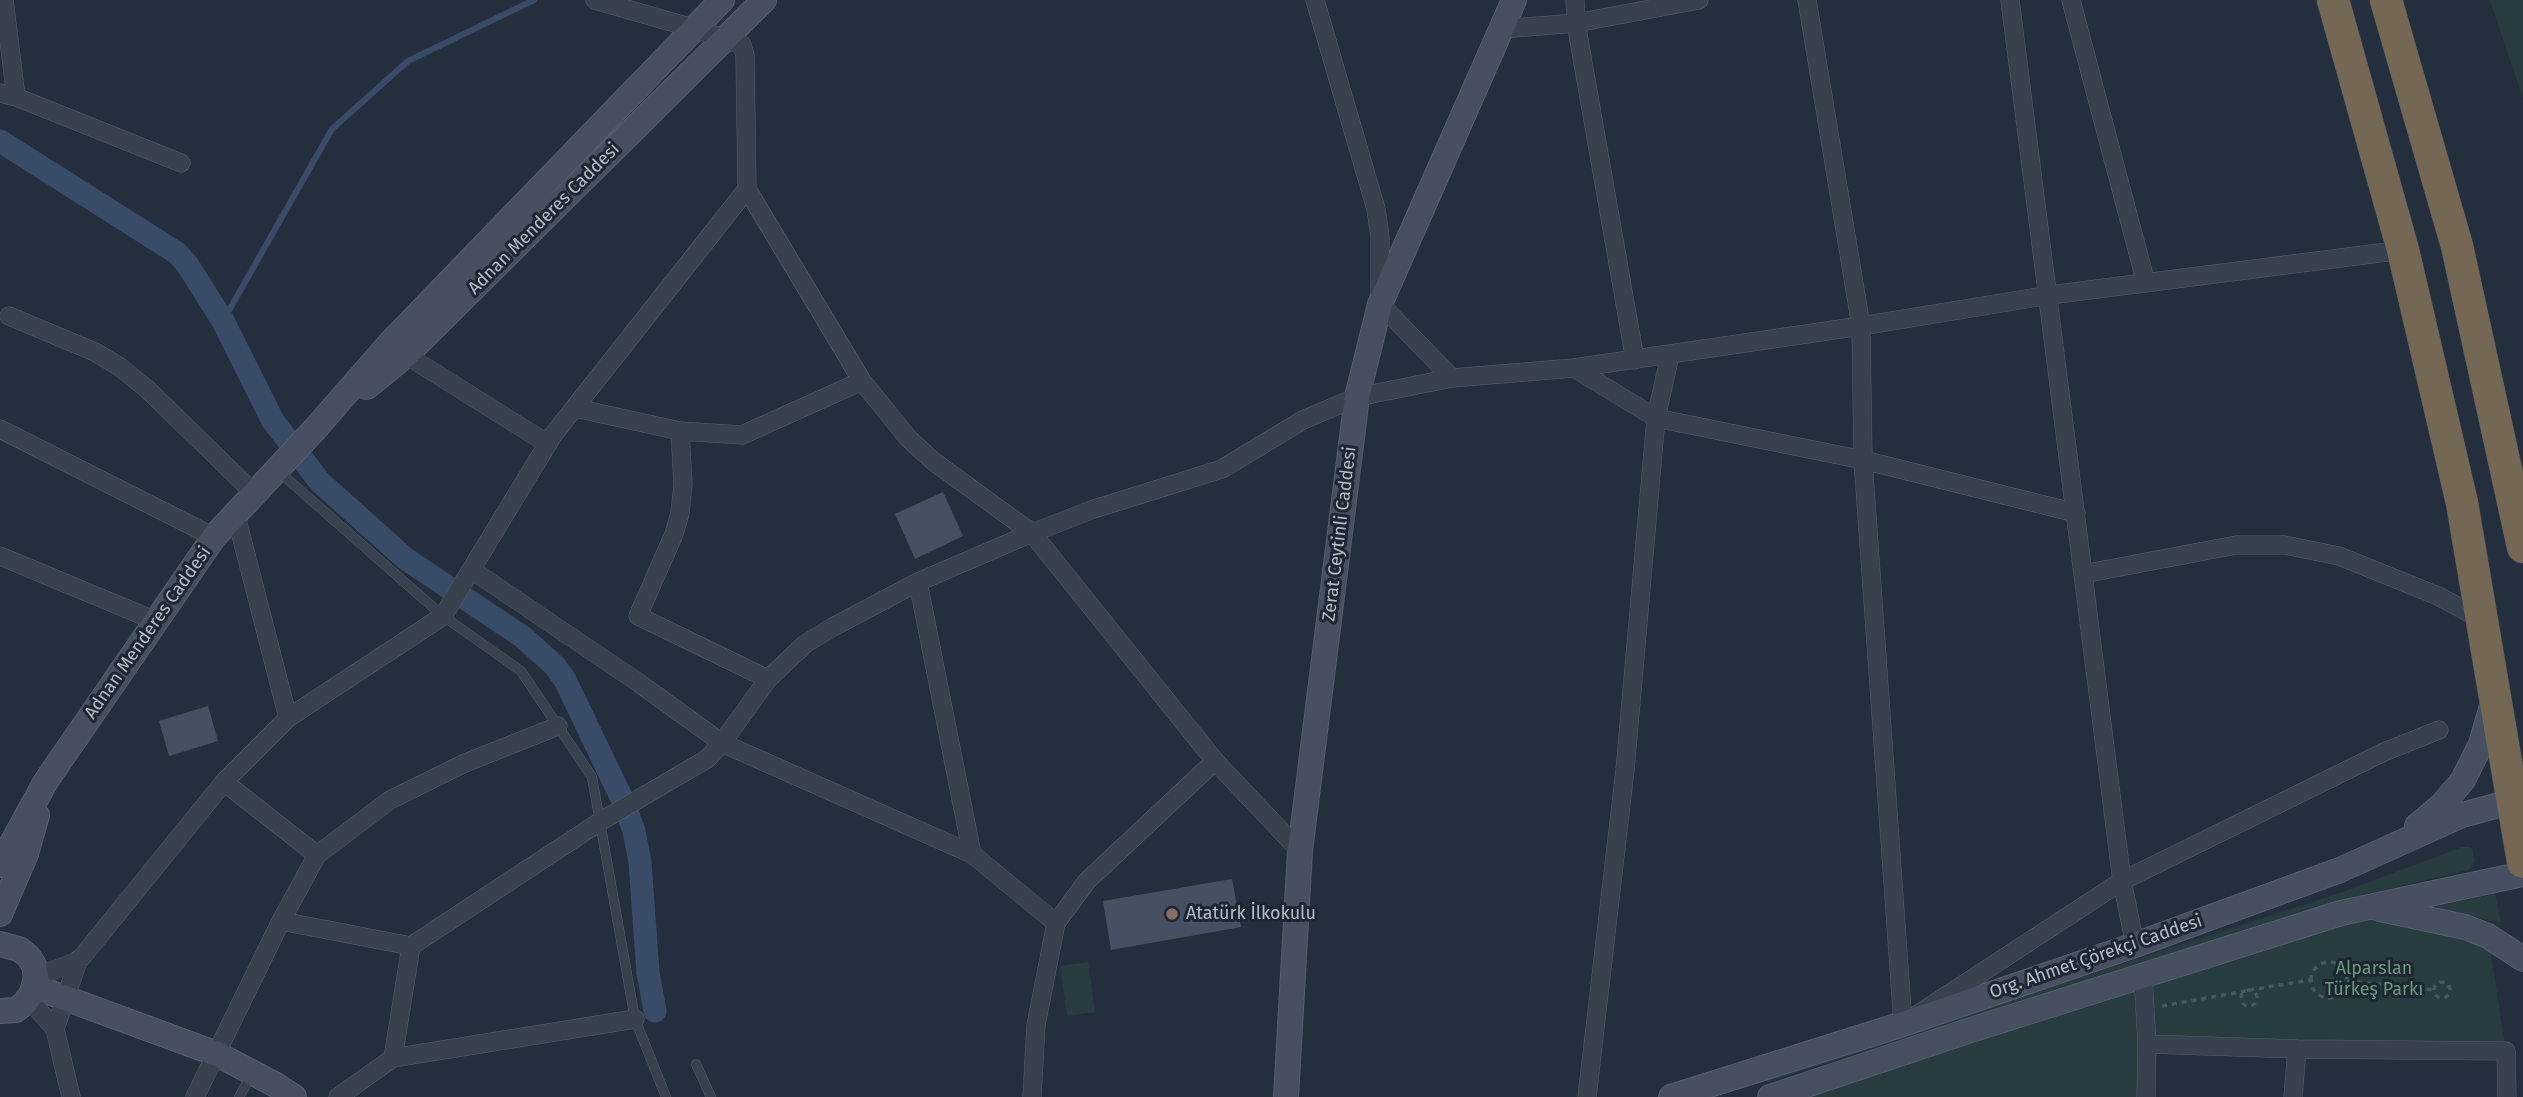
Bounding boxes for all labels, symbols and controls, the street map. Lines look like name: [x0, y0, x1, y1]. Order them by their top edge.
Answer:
street label: Adnan Menderes Caddesi: [464, 139, 624, 299]
street label: Zerat Ceytinli Caddesi: [1319, 445, 1361, 623]
street label: Adnan Menderes Caddesi: [80, 543, 216, 723]
place label: Atatürk İlkokulu: [1186, 903, 1316, 925]
marker: Atatürk İlkokulu: [1164, 906, 1180, 922]
street label: Org. Ahmet Çörekçi Caddesi: [1987, 910, 2205, 1004]
park label: Alparslan Türkeş Parkı: [2325, 958, 2423, 1000]

